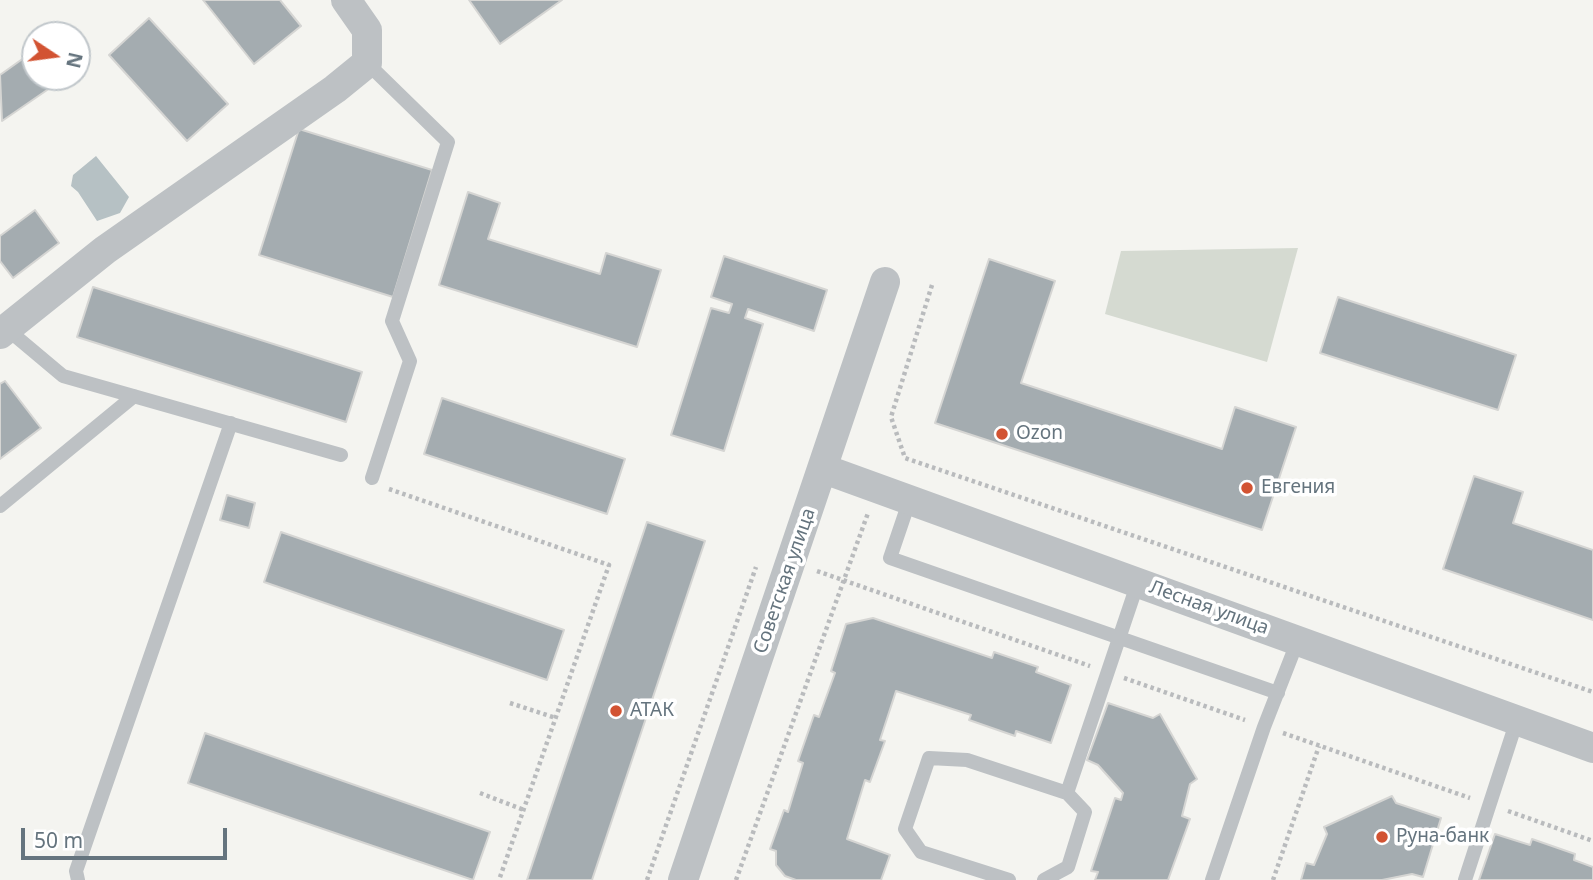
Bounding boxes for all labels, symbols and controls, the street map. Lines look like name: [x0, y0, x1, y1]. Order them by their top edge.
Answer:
north arrow: [21, 21, 91, 91]
text: N: [60, 50, 89, 71]
place label: Ozon: [1016, 423, 1063, 445]
marker: Ozon: [994, 426, 1010, 442]
place label: Евгения: [1261, 477, 1335, 499]
marker: Евгения: [1239, 480, 1255, 496]
street label: Советская улица: [749, 505, 821, 657]
street label: Лесная улица: [1146, 576, 1272, 640]
place label: АТАК: [630, 700, 674, 722]
marker: АТАК: [608, 703, 624, 719]
scale bar: [24, 814, 231, 858]
text: 50 m: [34, 826, 83, 854]
place label: Руна-банк: [1396, 826, 1489, 848]
marker: Руна-банк: [1374, 829, 1390, 845]

